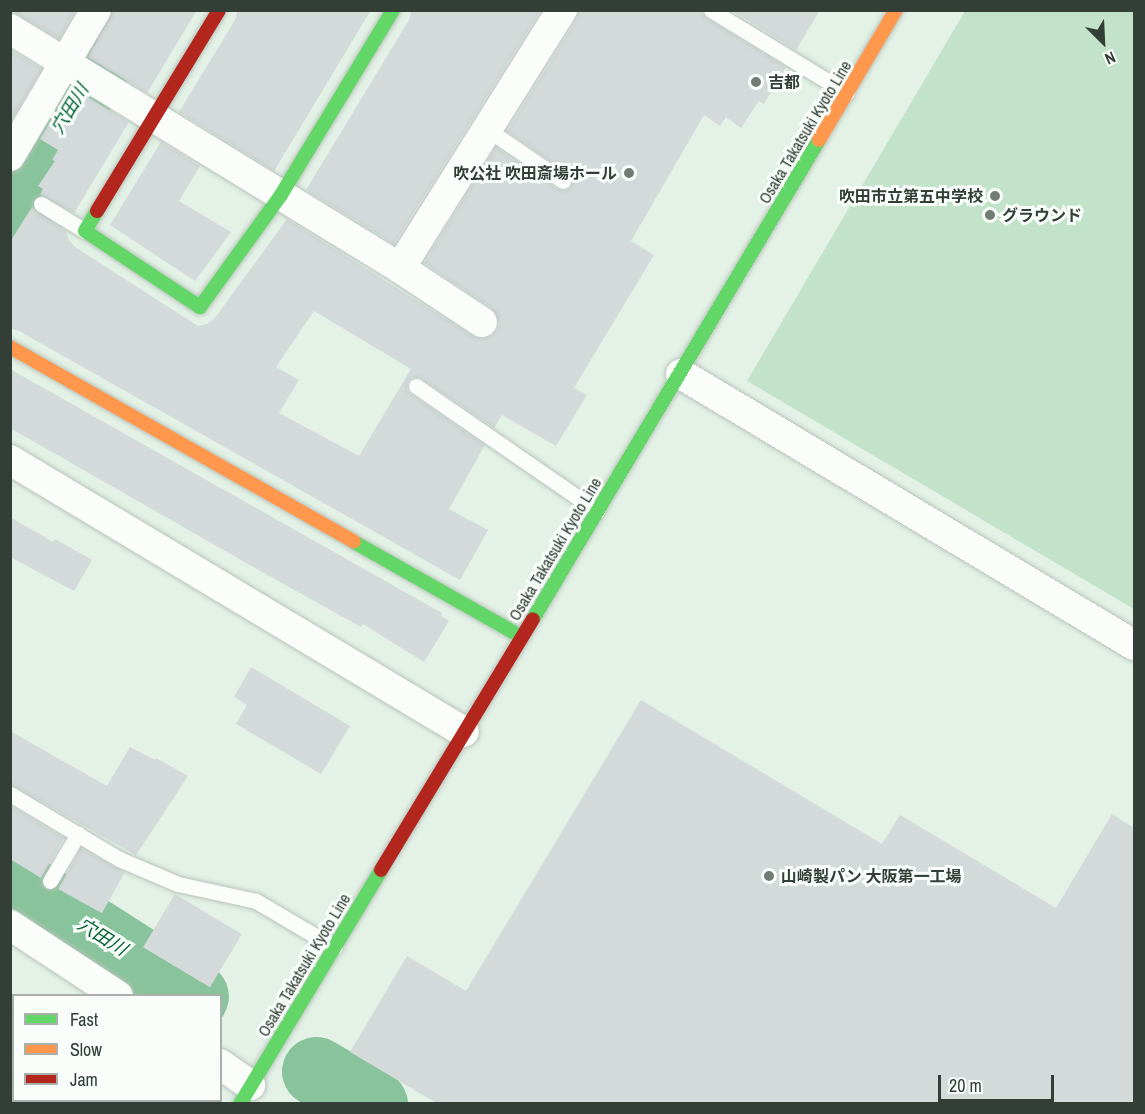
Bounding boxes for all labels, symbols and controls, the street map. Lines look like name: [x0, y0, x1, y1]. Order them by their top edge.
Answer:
north arrow: [1073, 12, 1133, 72]
text: N: [1102, 46, 1119, 70]
street label: Osaka Takatsuki Kyoto Line: [755, 57, 855, 207]
place label: 吉都: [768, 72, 800, 92]
marker: 吉都: [749, 75, 763, 89]
water label: 穴田川: [47, 80, 93, 138]
place label: 吹公社 吹田斎場ホール: [453, 163, 617, 183]
marker: 吹公社 吹田斎場ホール: [622, 166, 636, 180]
place label: 吹田市立第五中学校: [839, 186, 983, 206]
marker: 吹田市立第五中学校: [988, 189, 1002, 203]
place label: グラウンド: [1002, 205, 1082, 225]
marker: グラウンド: [983, 208, 997, 222]
street label: Osaka Takatsuki Kyoto Line: [505, 474, 605, 624]
place label: 山崎製パン 大阪第一工場: [781, 866, 961, 886]
marker: 山崎製パン 大阪第一工場: [762, 869, 776, 883]
street label: Osaka Takatsuki Kyoto Line: [254, 890, 354, 1040]
water label: 穴田川: [73, 914, 131, 960]
legend: [12, 994, 222, 1102]
text: Fast: [70, 1007, 98, 1032]
text: Slow: [70, 1037, 102, 1062]
scale bar: [941, 1063, 1056, 1101]
text: Jam: [70, 1067, 98, 1092]
text: 20 m: [949, 1073, 982, 1098]

